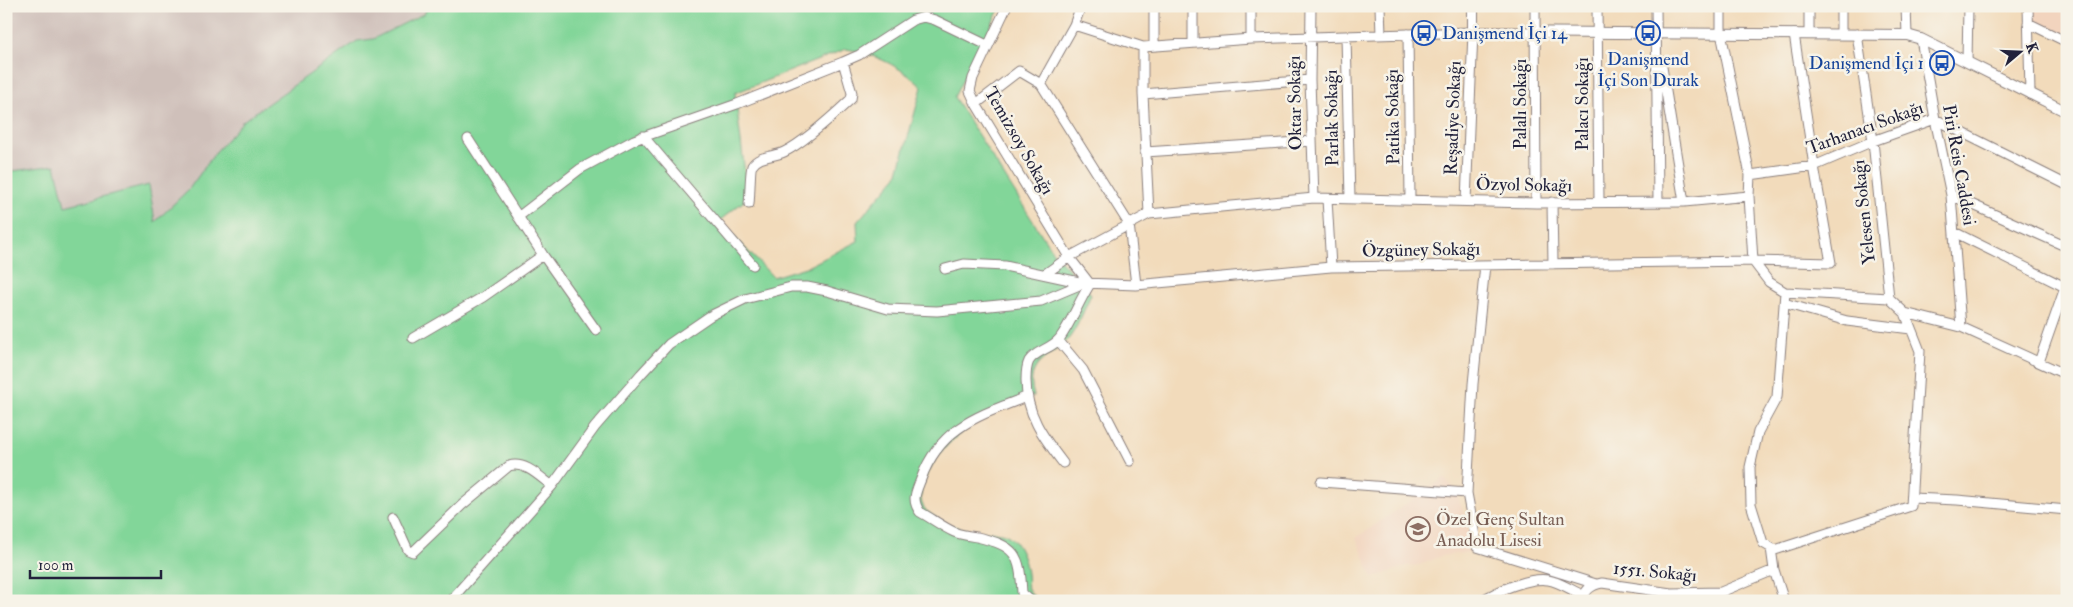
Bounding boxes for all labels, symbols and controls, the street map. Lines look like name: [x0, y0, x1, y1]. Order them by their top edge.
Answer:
bus stop icon: Danişmend İçi 14: [1411, 20, 1437, 46]
bus stop icon: Danişmend İçi Son Durak: [1635, 20, 1661, 46]
place label: Danişmend İçi 14: [1442, 22, 1568, 45]
north arrow: [1996, 28, 2046, 78]
text: K: [2022, 41, 2042, 56]
place label: Danişmend İçi Son Durak: [1597, 48, 1699, 92]
bus stop icon: Danişmend İçi 1: [1929, 50, 1955, 76]
place label: Danişmend İçi 1: [1809, 52, 1924, 75]
street label: Oktar Sokağı: [1283, 55, 1307, 151]
street label: Palacı Sokağı: [1571, 57, 1594, 151]
street label: Palalı Sokağı: [1509, 58, 1532, 149]
street label: Reşadiye Sokağı: [1440, 60, 1467, 176]
street label: Parlak Sokağı: [1320, 69, 1344, 167]
street label: Patika Sokağı: [1381, 69, 1405, 165]
street label: Temizsoy Sokağı: [979, 83, 1059, 199]
street label: Tarhanacı Sokağı: [1803, 96, 1927, 160]
street label: Piri Reis Caddesi: [1937, 103, 1981, 227]
street label: Yelesen Sokağı: [1847, 158, 1881, 265]
street label: Özyol Sokağı: [1476, 173, 1573, 197]
street label: Özgüney Sokağı: [1362, 237, 1481, 263]
place label: Özel Genç Sultan Anadolu Lisesi: [1435, 508, 1564, 552]
school or university icon: Özel Genç Sultan Anadolu Lisesi: [1405, 516, 1431, 542]
scale bar: [30, 547, 161, 579]
text: 100 m: [38, 556, 74, 575]
street label: 1551. Sokağı: [1612, 557, 1698, 587]

